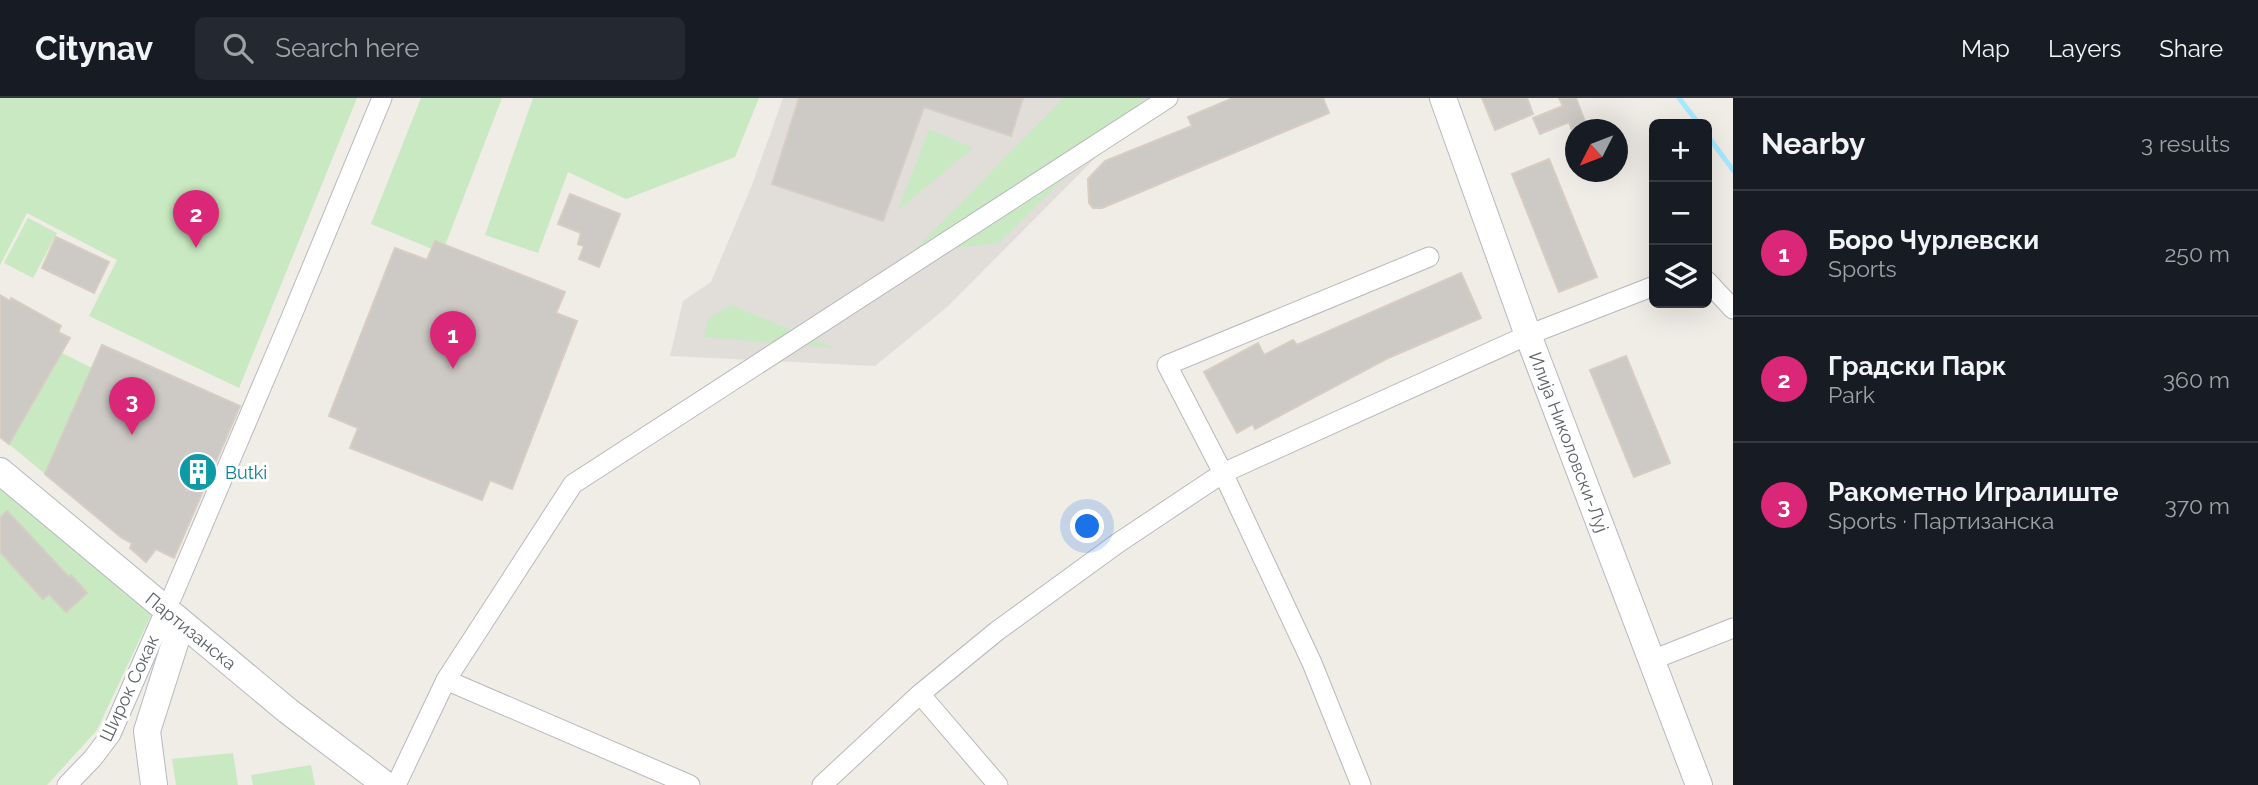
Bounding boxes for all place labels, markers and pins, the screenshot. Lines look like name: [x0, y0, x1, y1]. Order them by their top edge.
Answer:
pin: 2: [173, 190, 219, 248]
pin: 1: [430, 311, 476, 369]
pin: 3: [109, 377, 155, 435]
building icon: Butki: [177, 451, 219, 493]
place label: Butki: [225, 462, 267, 483]

